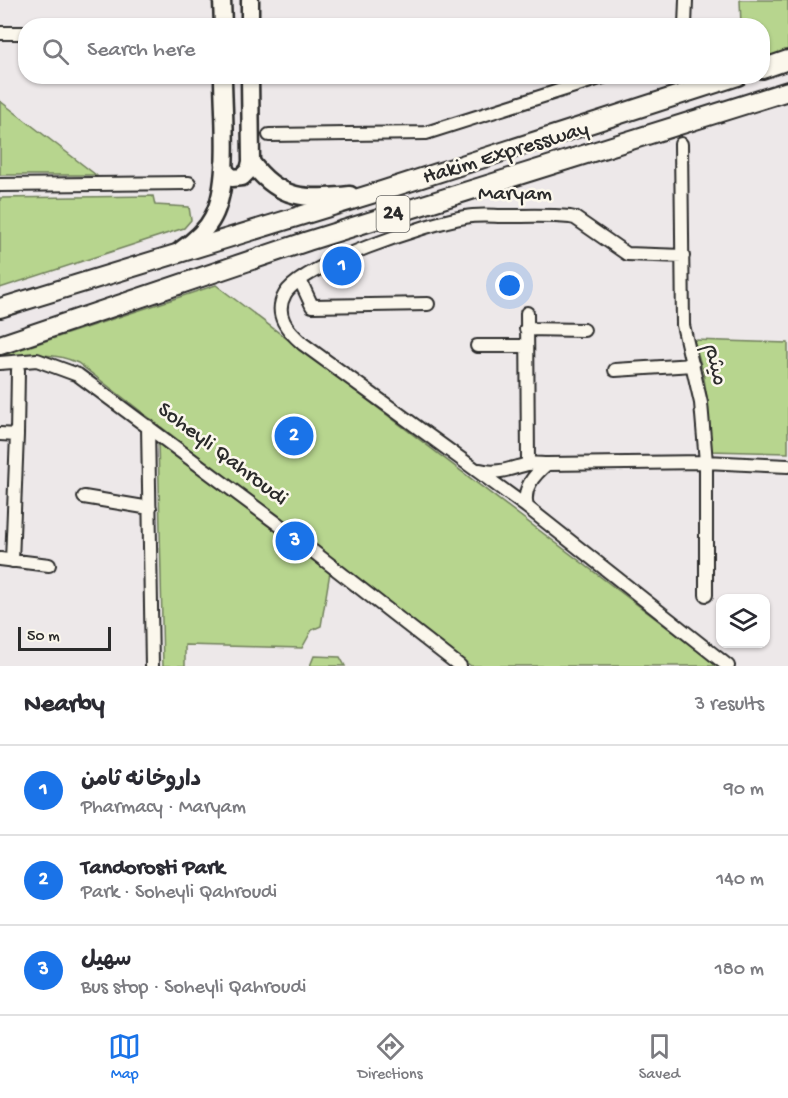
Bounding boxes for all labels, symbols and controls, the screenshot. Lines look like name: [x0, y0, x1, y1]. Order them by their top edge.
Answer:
search box: [18, 18, 770, 84]
icon: search: [39, 35, 72, 68]
text: Search here: [87, 38, 195, 64]
street label: Hakim Expressway: [420, 116, 592, 192]
street label: Maryam: [478, 182, 552, 208]
road number: 24: [376, 196, 410, 232]
pin: 1: [322, 244, 362, 288]
your location: [495, 271, 524, 300]
street label: میثم: [697, 341, 731, 389]
street label: Soheyli Qahroudi: [152, 398, 292, 512]
pin: 2: [274, 414, 314, 458]
pin: 3: [276, 518, 314, 564]
map controls: [716, 594, 770, 648]
button: layers: [716, 594, 770, 648]
scale bar: [18, 624, 111, 652]
text: 50 m: [27, 628, 60, 647]
text: Nearby: [24, 690, 105, 721]
text: 3 results: [695, 694, 764, 717]
text: داروخانه ثامن: [81, 768, 201, 794]
text: 1: [39, 779, 48, 802]
text: 90 m: [724, 779, 764, 802]
text: Pharmacy · Maryam: [81, 797, 246, 820]
text: Tandorosti Park: [81, 856, 225, 882]
text: 2: [39, 869, 48, 892]
text: 140 m: [716, 869, 764, 892]
text: Park · Soheyli Qahroudi: [81, 882, 277, 905]
text: سهیل: [81, 948, 131, 974]
text: 3: [38, 959, 49, 982]
text: 180 m: [715, 959, 764, 982]
text: Bus stop · Soheyli Qahroudi: [81, 977, 306, 1000]
tab: Map: [108, 1030, 141, 1085]
tab: Directions: [357, 1030, 423, 1085]
tab: Saved: [639, 1030, 680, 1085]

